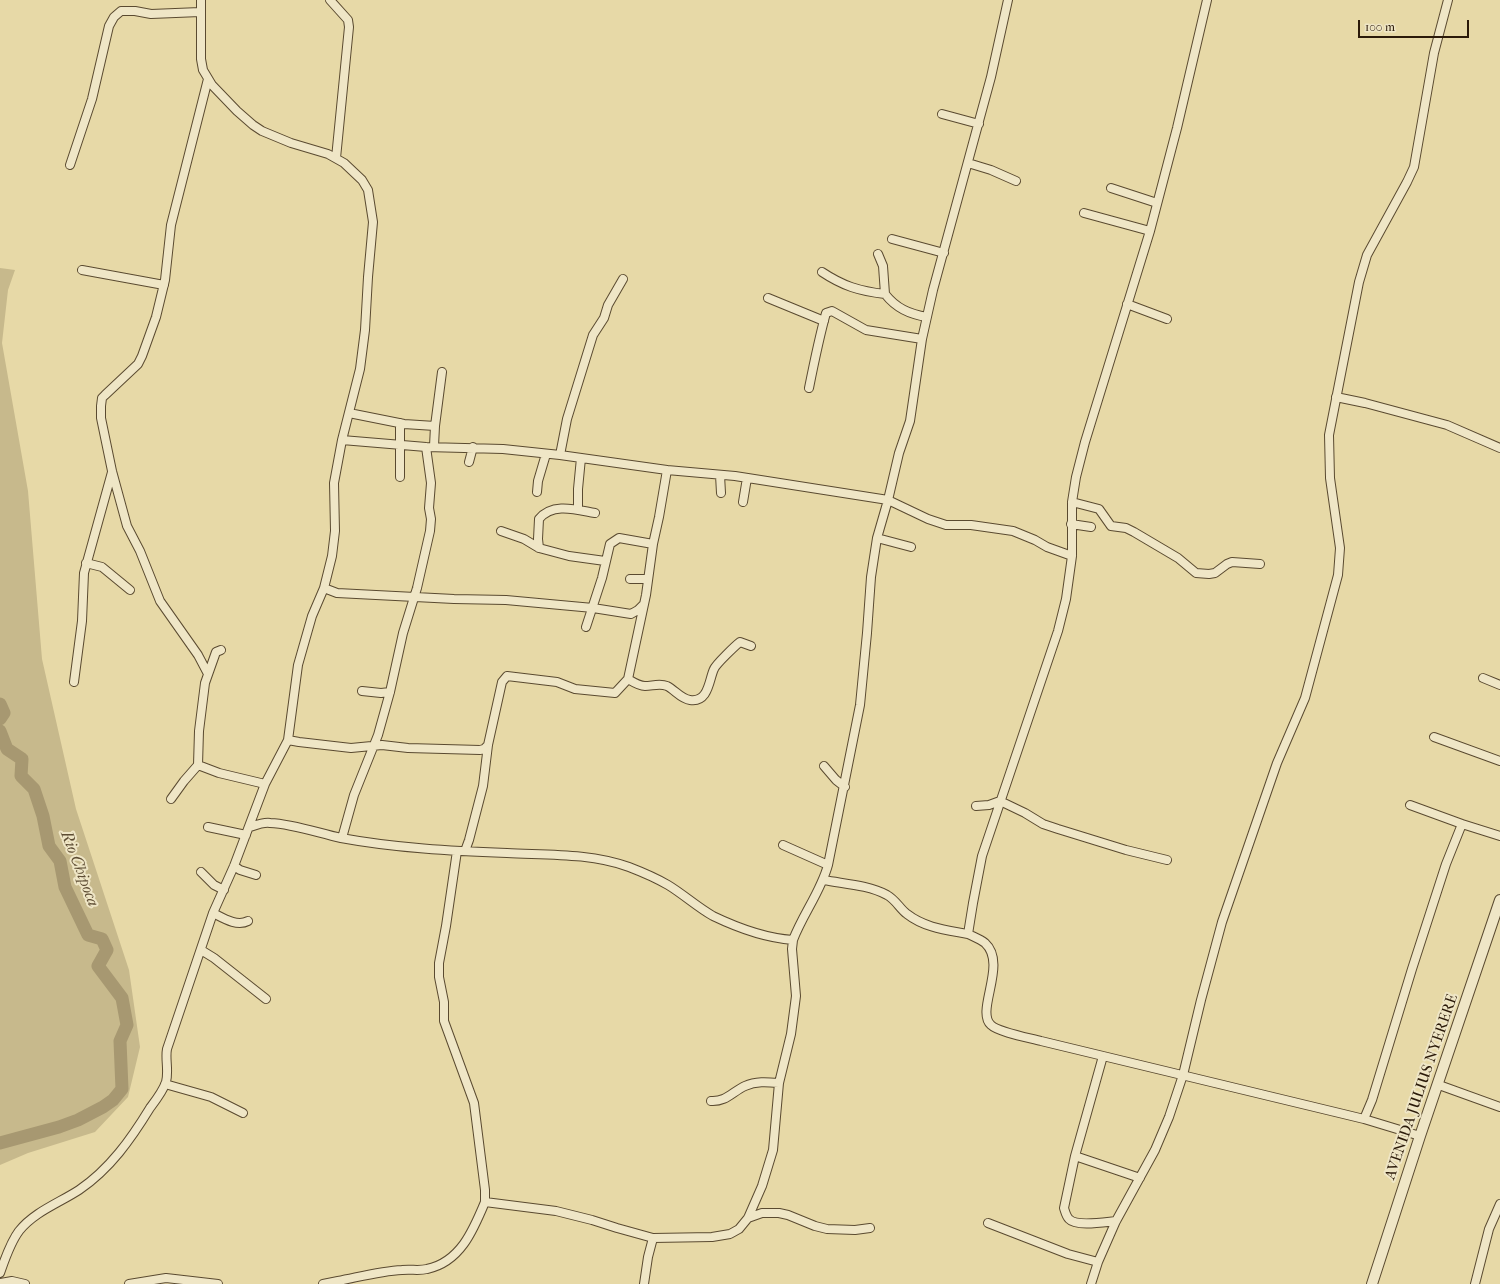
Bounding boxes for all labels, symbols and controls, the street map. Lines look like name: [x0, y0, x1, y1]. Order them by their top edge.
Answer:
scale bar: [1360, 12, 1471, 38]
text: 100 m: [1365, 20, 1395, 34]
water label: Rio Chipoca: [56, 828, 102, 910]
street label: AVENIDA JULIUS NYERERE: [1382, 992, 1462, 1182]

